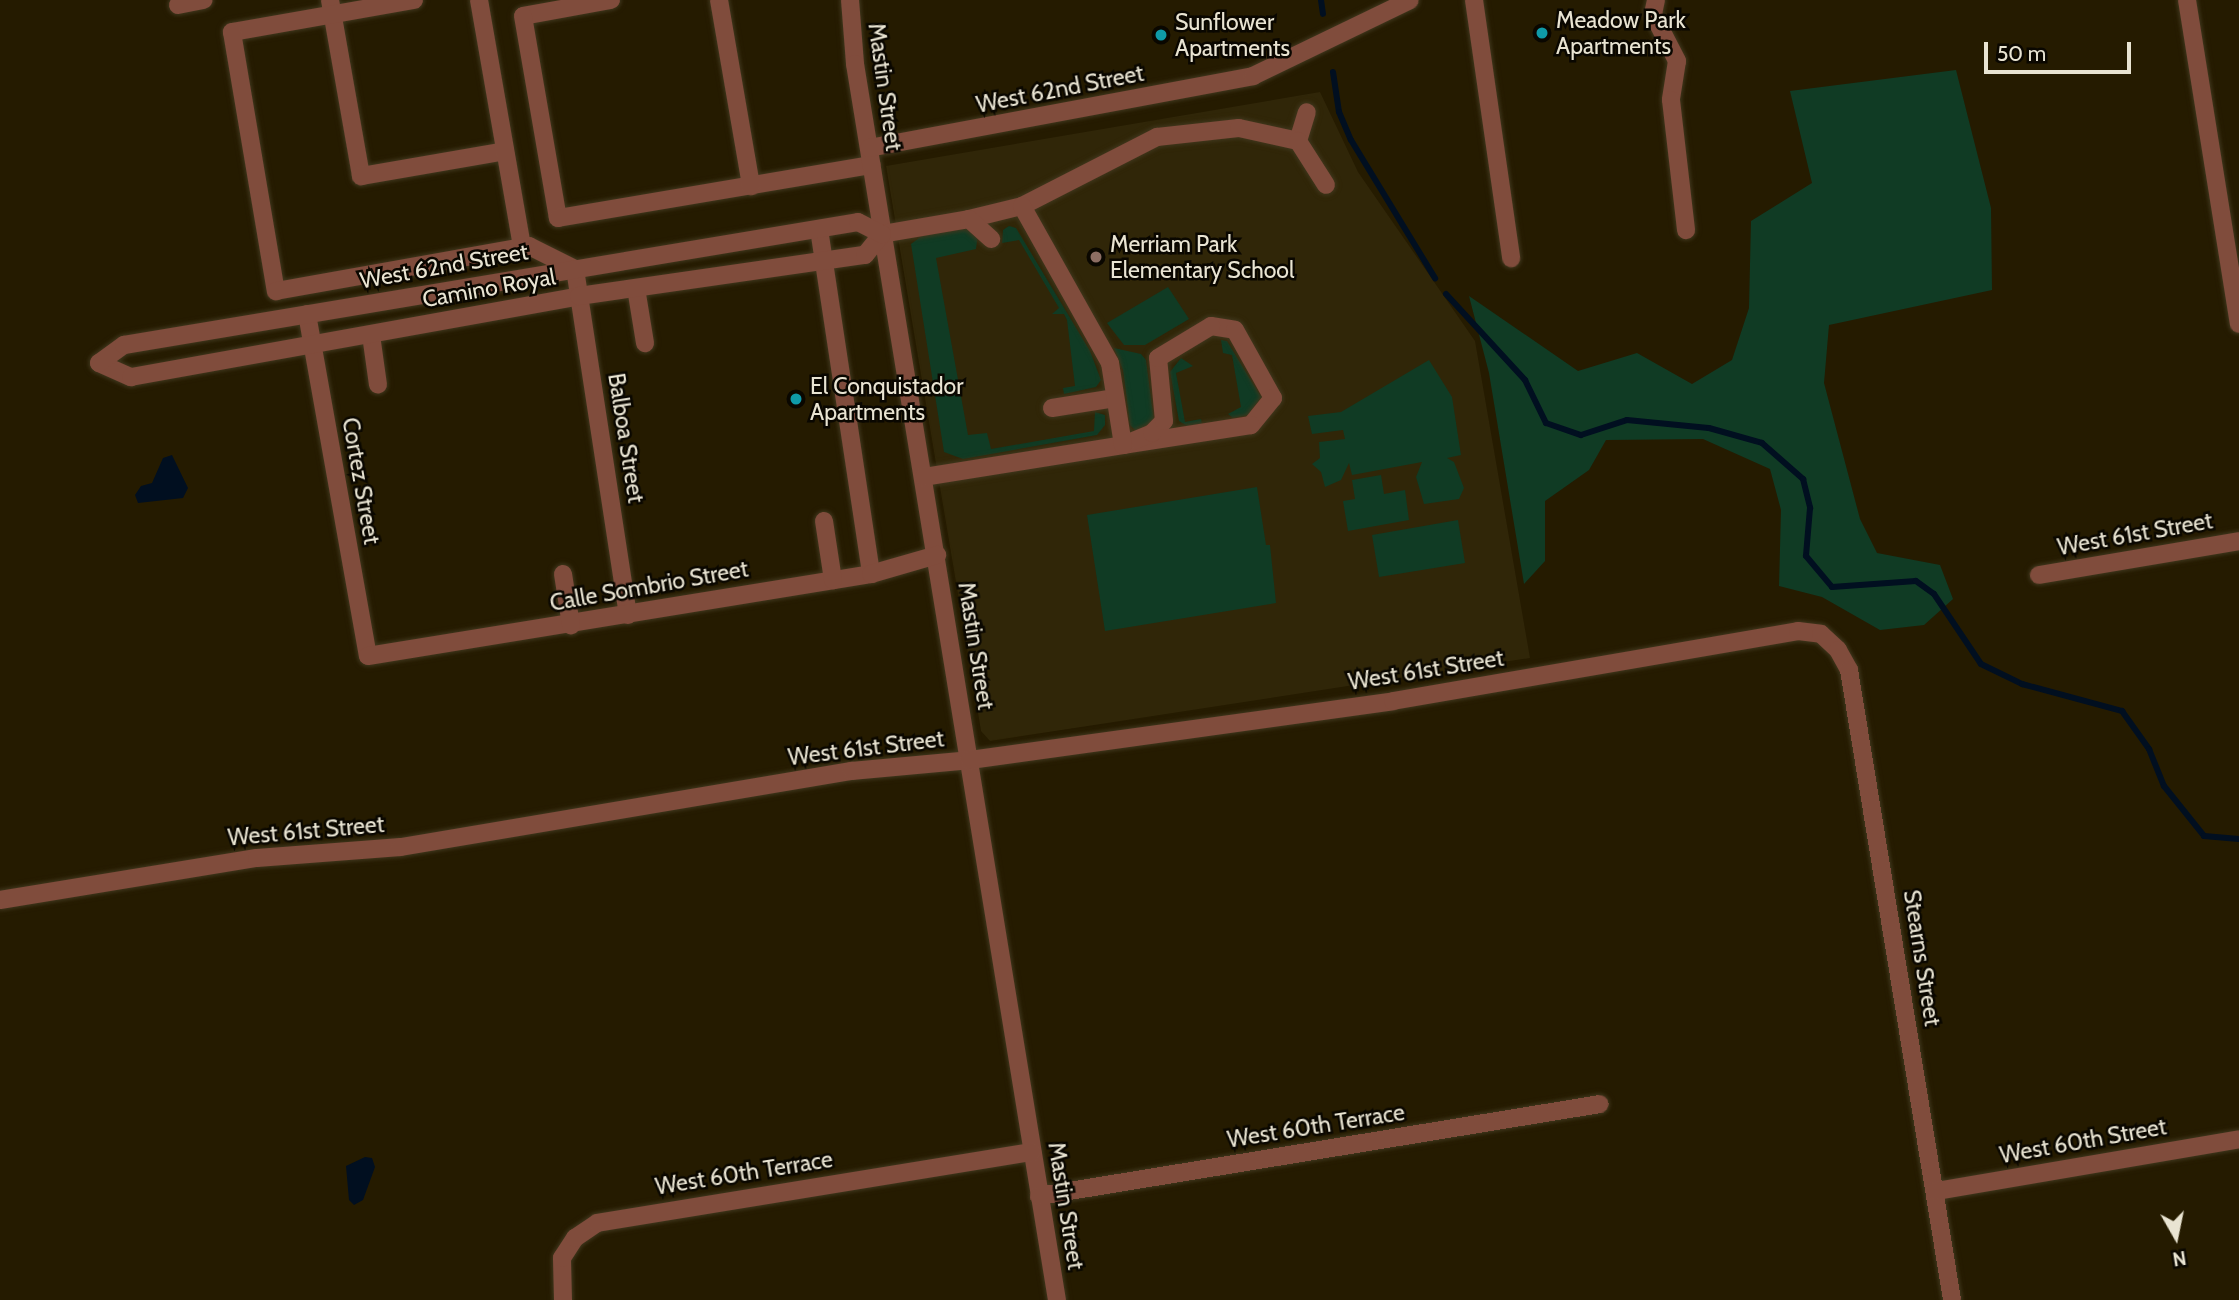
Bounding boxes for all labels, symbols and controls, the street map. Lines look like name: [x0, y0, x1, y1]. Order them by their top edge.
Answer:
place label: Meadow Park Apartments: [1556, 6, 1686, 60]
place label: Sunflower Apartments: [1175, 8, 1290, 62]
street label: Mastin Street: [862, 21, 908, 153]
marker: Meadow Park Apartments: [1534, 25, 1550, 41]
marker: Sunflower Apartments: [1153, 27, 1169, 43]
scale bar: [1987, 28, 2134, 72]
text: 50 m: [1997, 41, 2046, 66]
street label: West 62nd Street: [974, 59, 1146, 119]
place label: Merriam Park Elementary School: [1110, 230, 1294, 284]
street label: West 62nd Street: [358, 238, 530, 294]
marker: Merriam Park Elementary School: [1088, 249, 1104, 265]
street label: Camino Royal: [420, 263, 558, 313]
street label: Balboa Street: [602, 371, 650, 505]
place label: El Conquistador Apartments: [810, 372, 963, 426]
marker: El Conquistador Apartments: [788, 391, 804, 407]
street label: Cortez Street: [336, 415, 386, 547]
street label: West 61st Street: [2055, 507, 2215, 561]
street label: Calle Sombrio Street: [548, 555, 750, 617]
street label: Mastin Street: [952, 580, 1000, 712]
street label: West 61st Street: [1346, 644, 1506, 696]
street label: West 61st Street: [786, 725, 946, 771]
street label: West 61st Street: [227, 810, 385, 852]
street label: Stearns Street: [1898, 888, 1946, 1028]
street label: West 60th Terrace: [1225, 1098, 1407, 1154]
street label: West 60th Street: [1998, 1113, 2168, 1169]
street label: Mastin Street: [1042, 1140, 1090, 1272]
street label: West 60th Terrace: [653, 1145, 835, 1201]
north arrow: [2141, 1202, 2211, 1272]
text: N: [2171, 1246, 2188, 1271]

